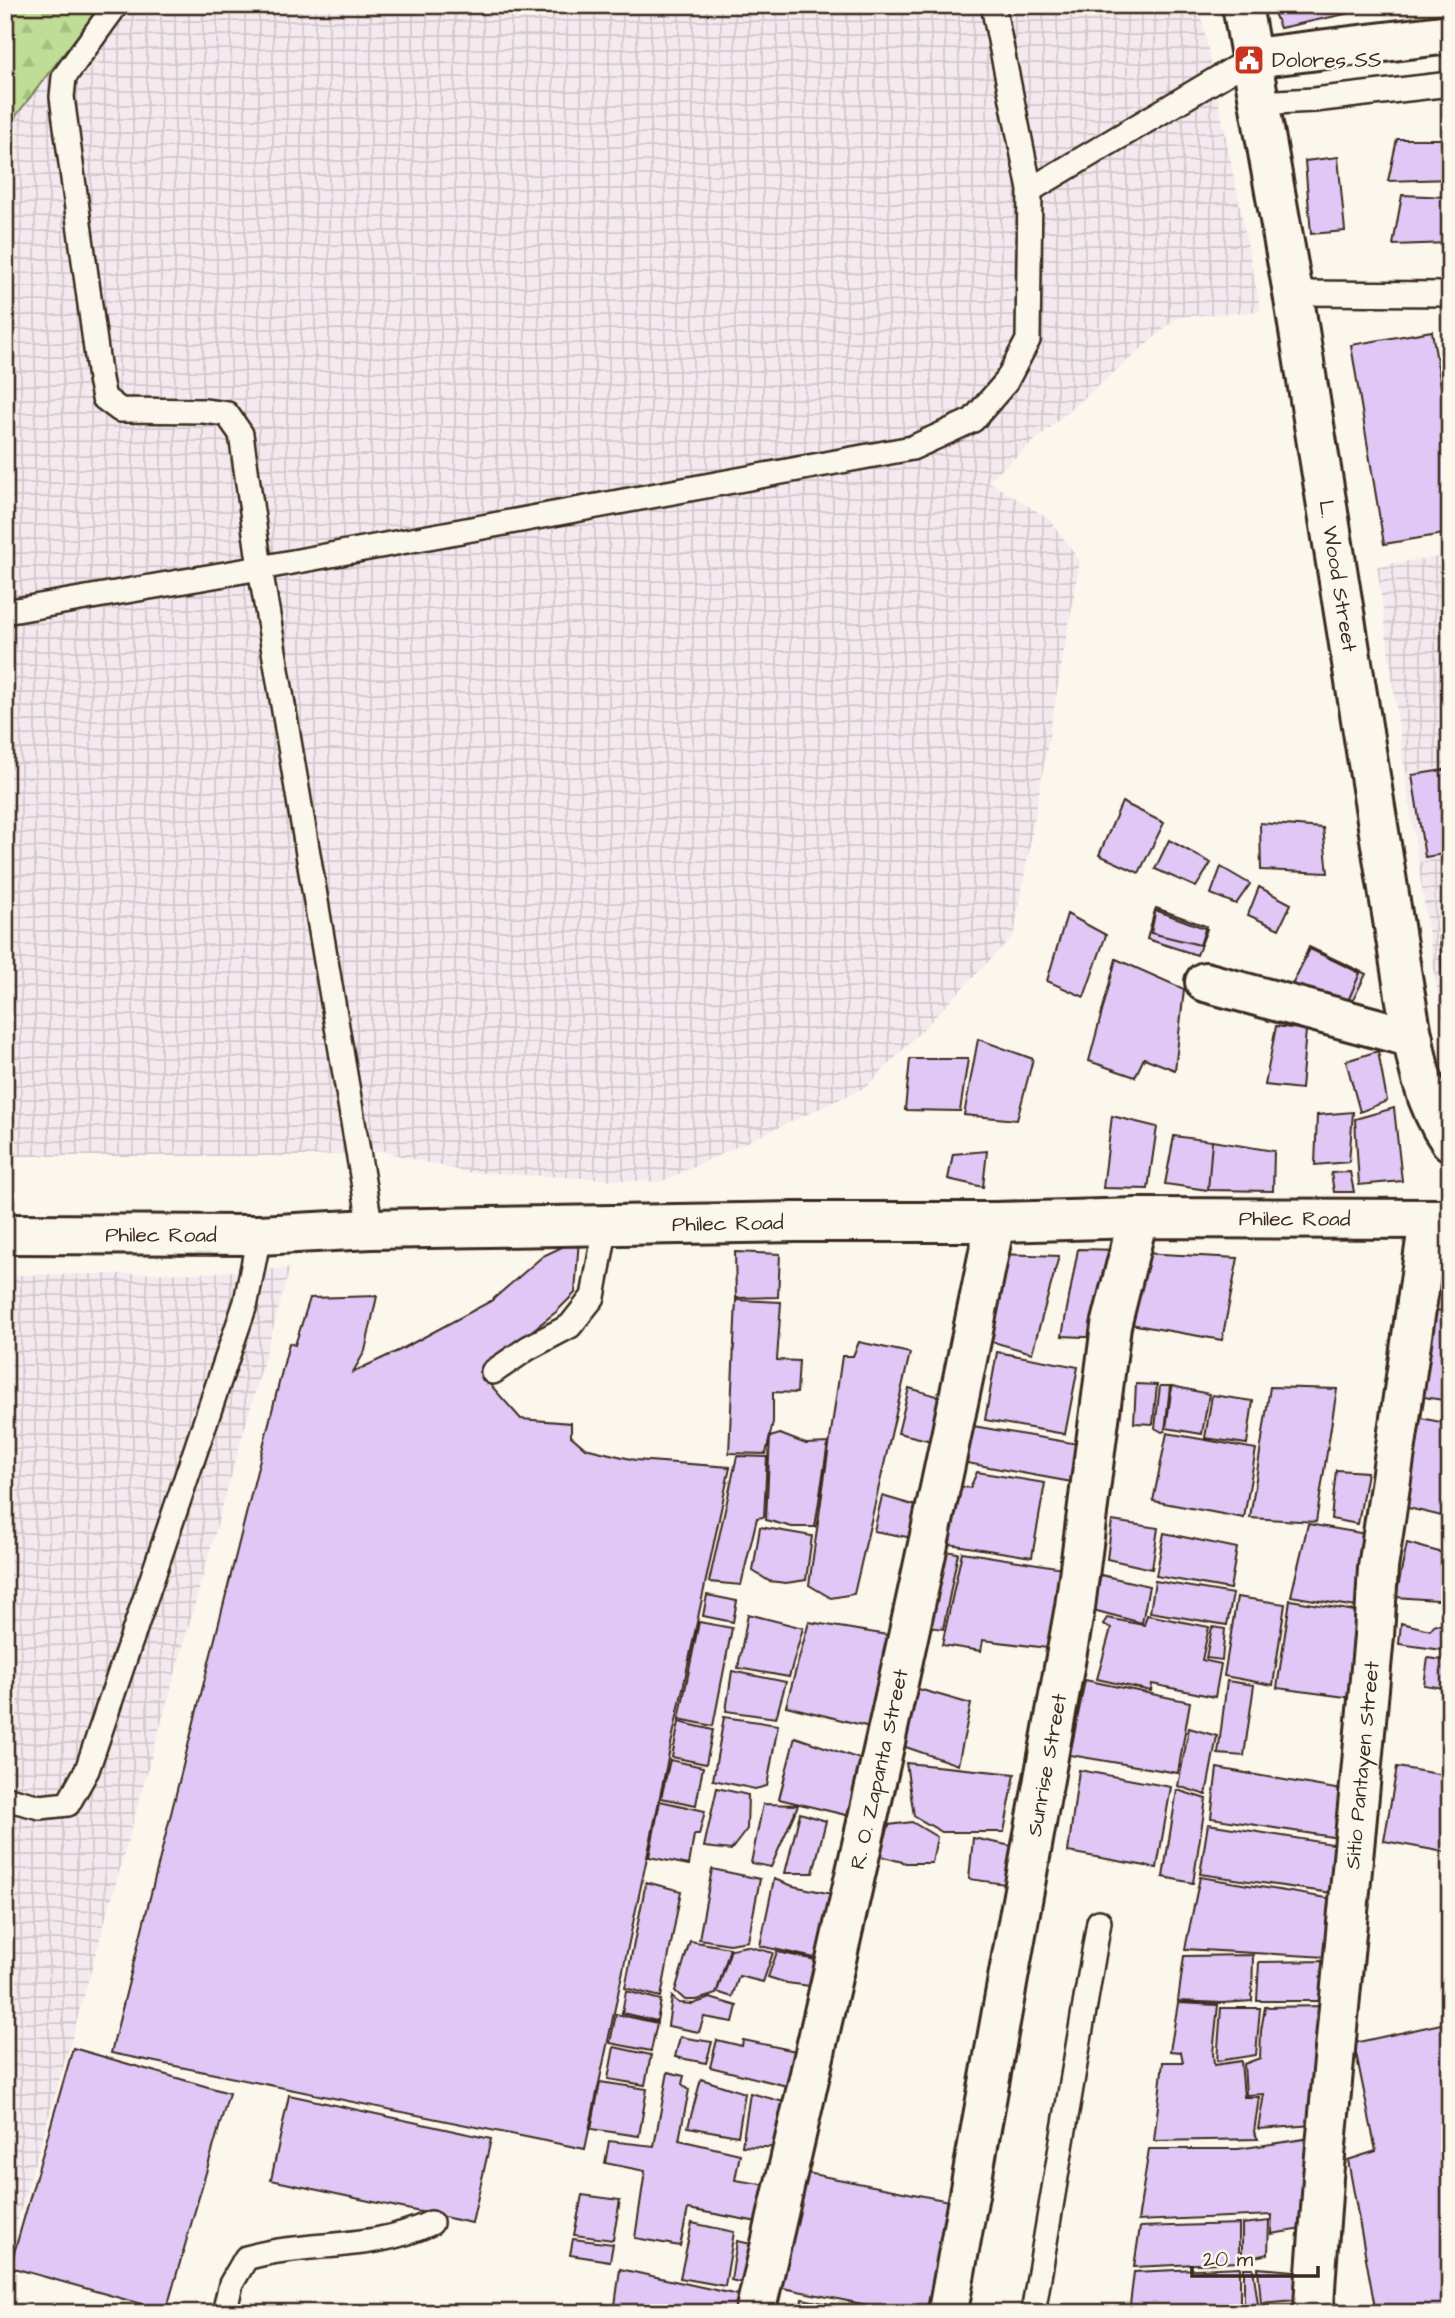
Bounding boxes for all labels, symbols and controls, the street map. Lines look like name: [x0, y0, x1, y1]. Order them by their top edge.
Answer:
public building icon: Dolores SS: [1232, 43, 1266, 77]
place label: Dolores SS: [1272, 46, 1381, 75]
street label: L. Wood Street: [1311, 498, 1364, 655]
street label: Philec Road: [1239, 1204, 1351, 1234]
street label: Philec Road: [672, 1208, 784, 1239]
street label: Philec Road: [105, 1220, 217, 1250]
street label: Sitio Pantayen Street: [1338, 1659, 1387, 1871]
street label: R. O. Zapanta Street: [843, 1666, 916, 1872]
street label: Sunrise Street: [1020, 1691, 1074, 1839]
scale bar: [1192, 2234, 1318, 2278]
text: 20 m: [1203, 2245, 1254, 2274]

